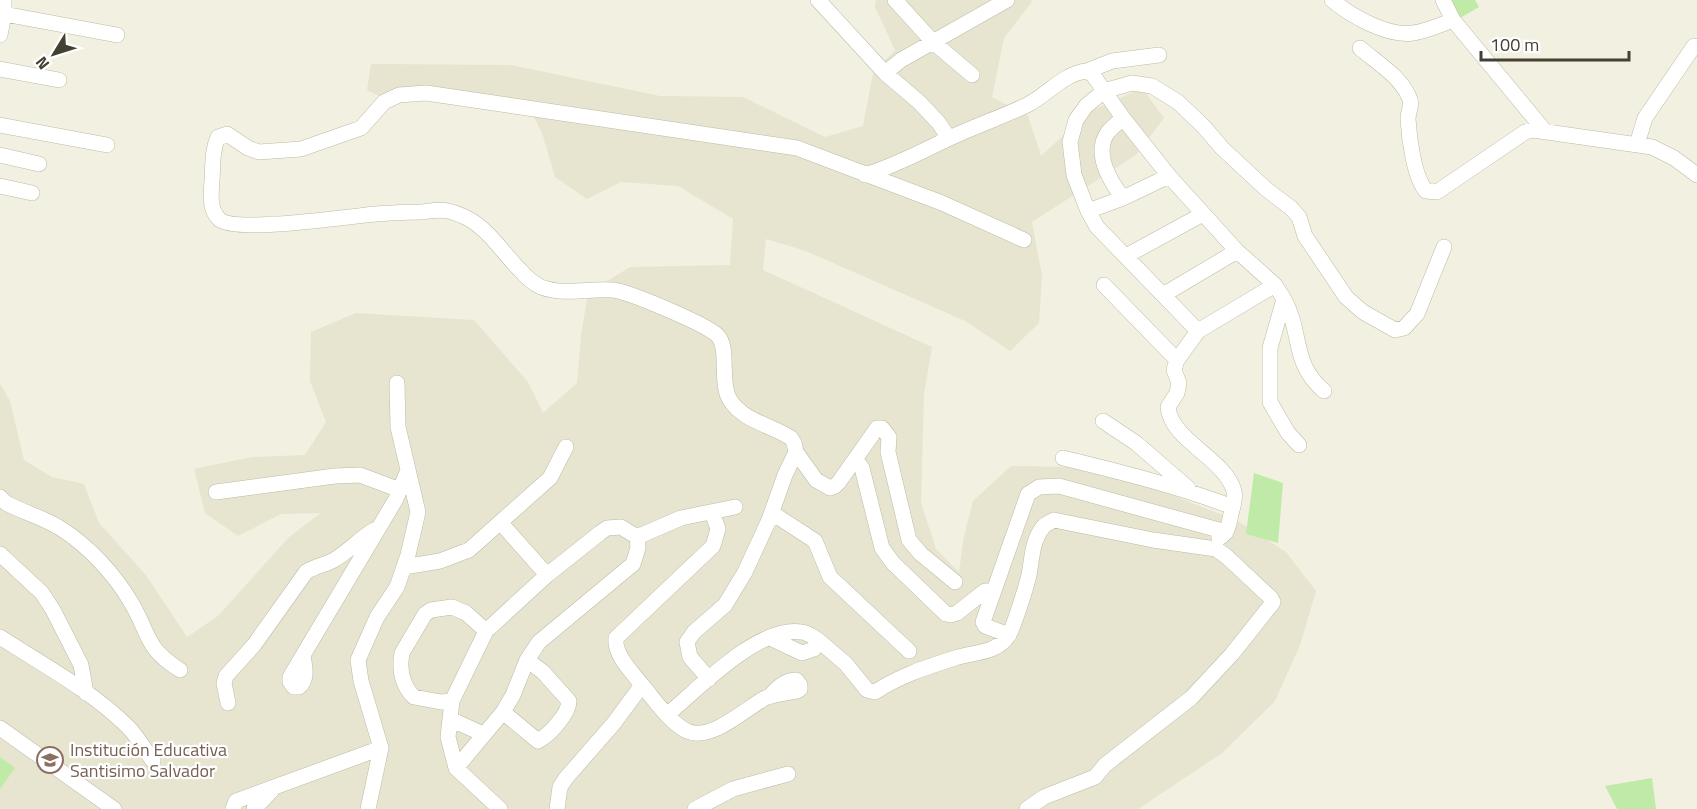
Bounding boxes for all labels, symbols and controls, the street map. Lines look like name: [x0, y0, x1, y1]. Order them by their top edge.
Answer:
north arrow: [24, 24, 84, 84]
scale bar: [1481, 24, 1630, 62]
text: 100 m: [1490, 31, 1539, 58]
text: N: [29, 51, 55, 75]
place label: Institución Educativa Santisimo Salvador: [70, 736, 227, 784]
school or university icon: Institución Educativa Santisimo Salvador: [35, 745, 65, 775]

